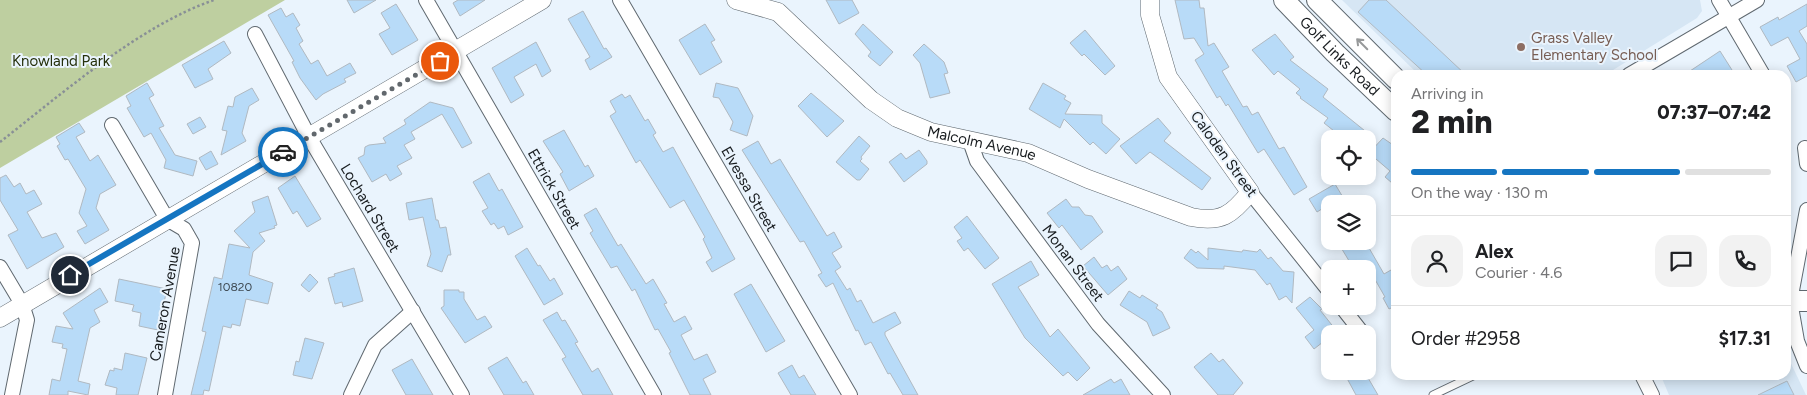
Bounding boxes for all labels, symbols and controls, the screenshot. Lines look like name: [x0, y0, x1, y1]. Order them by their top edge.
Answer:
street label: Golf Links Road: [1296, 13, 1383, 99]
place label: Grass Valley Elementary School: [1531, 29, 1657, 64]
one-way arrow: [1356, 38, 1368, 50]
pin: [419, 40, 461, 82]
marker: Grass Valley Elementary School: [1515, 41, 1527, 53]
icon: bag: [426, 47, 454, 75]
park label: Knowland Park: [12, 52, 111, 70]
text: Arriving in: [1411, 84, 1483, 103]
text: 07:37–07:42: [1657, 101, 1771, 124]
text: 2 min: [1411, 103, 1493, 141]
street label: Caloden Street: [1187, 108, 1261, 201]
street label: Malcolm Avenue: [926, 122, 1039, 165]
courier: [258, 127, 308, 177]
map controls: [1321, 130, 1376, 380]
button: locate: [1321, 130, 1376, 185]
icon: car: [269, 138, 297, 166]
street label: Elvessa Street: [717, 143, 781, 235]
street label: Ettrick Street: [524, 146, 584, 233]
street label: Lochard Street: [336, 160, 404, 256]
text: On the way · 130 m: [1411, 183, 1548, 202]
button: layers: [1321, 195, 1376, 250]
street label: Monan Street: [1038, 221, 1108, 305]
button: person: [1411, 235, 1463, 287]
button: chat: [1655, 235, 1707, 287]
button: phone: [1719, 235, 1771, 287]
text: Alex: [1475, 240, 1514, 263]
street label: Cameron Avenue: [146, 245, 184, 363]
pin: [49, 254, 91, 296]
button: +: [1321, 260, 1376, 315]
icon: home: [56, 261, 84, 289]
text: Courier · 4.6: [1475, 263, 1562, 282]
house number: 10820: [218, 280, 253, 294]
button: −: [1321, 325, 1376, 380]
text: Order #2958: [1411, 327, 1521, 350]
text: $17.31: [1719, 327, 1771, 350]

